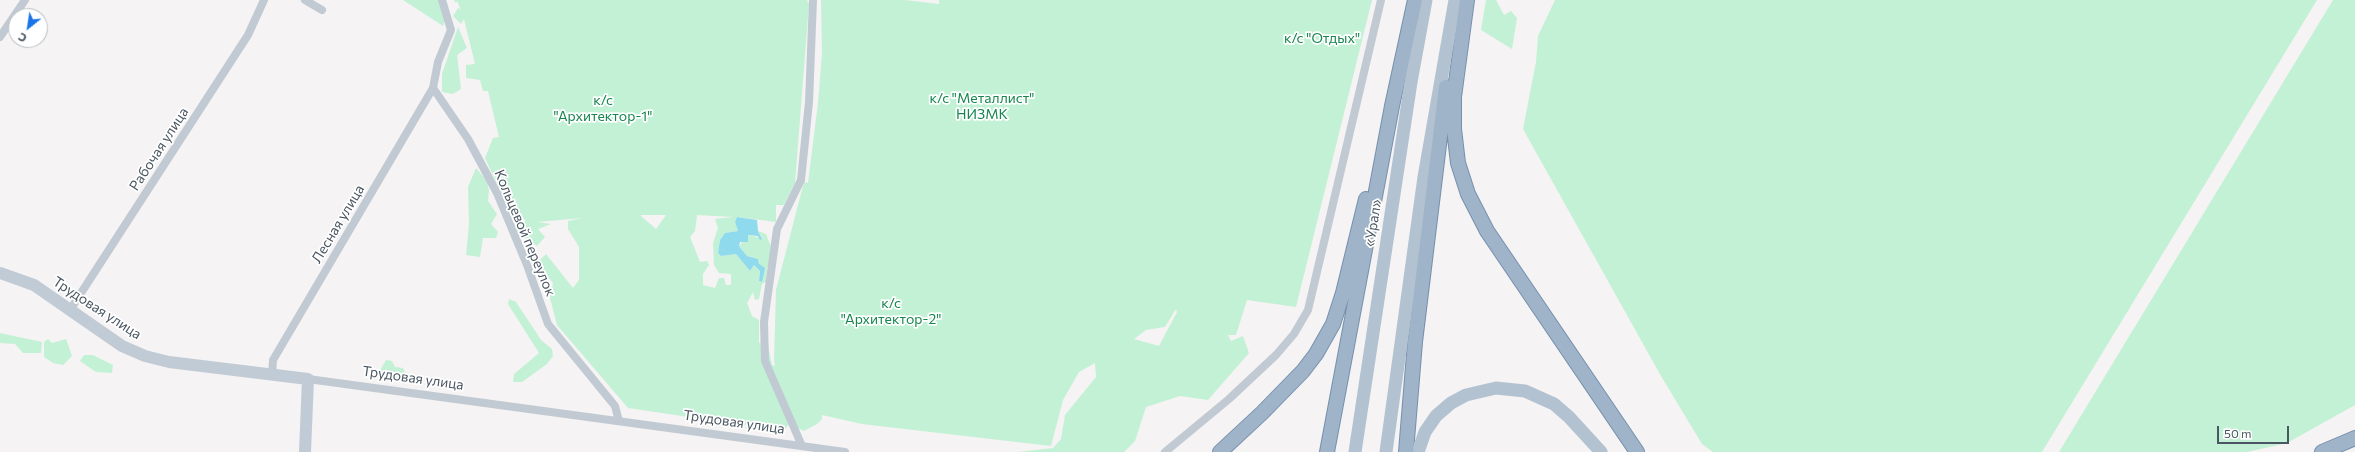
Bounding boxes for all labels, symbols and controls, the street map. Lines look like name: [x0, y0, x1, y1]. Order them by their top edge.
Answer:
north arrow: [8, 8, 48, 48]
text: С: [16, 30, 29, 45]
park label: к/с "Отдых": [1284, 30, 1360, 46]
park label: к/с "Металлист" НИЗМК: [930, 90, 1034, 122]
park label: к/с "Архитектор-1": [554, 92, 652, 124]
street label: Рабочая улица: [126, 104, 192, 194]
street label: Кольцевой переулок: [491, 167, 559, 299]
street label: Лесная улица: [308, 182, 368, 266]
street label: «Урал»: [1361, 198, 1385, 248]
street label: Трудовая улица: [50, 273, 144, 343]
park label: к/с "Архитектор-2": [841, 295, 941, 328]
street label: Трудовая улица: [361, 363, 465, 393]
street label: Трудовая улица: [682, 407, 786, 437]
scale bar: [2219, 418, 2291, 444]
text: 50 m: [2224, 426, 2252, 440]

